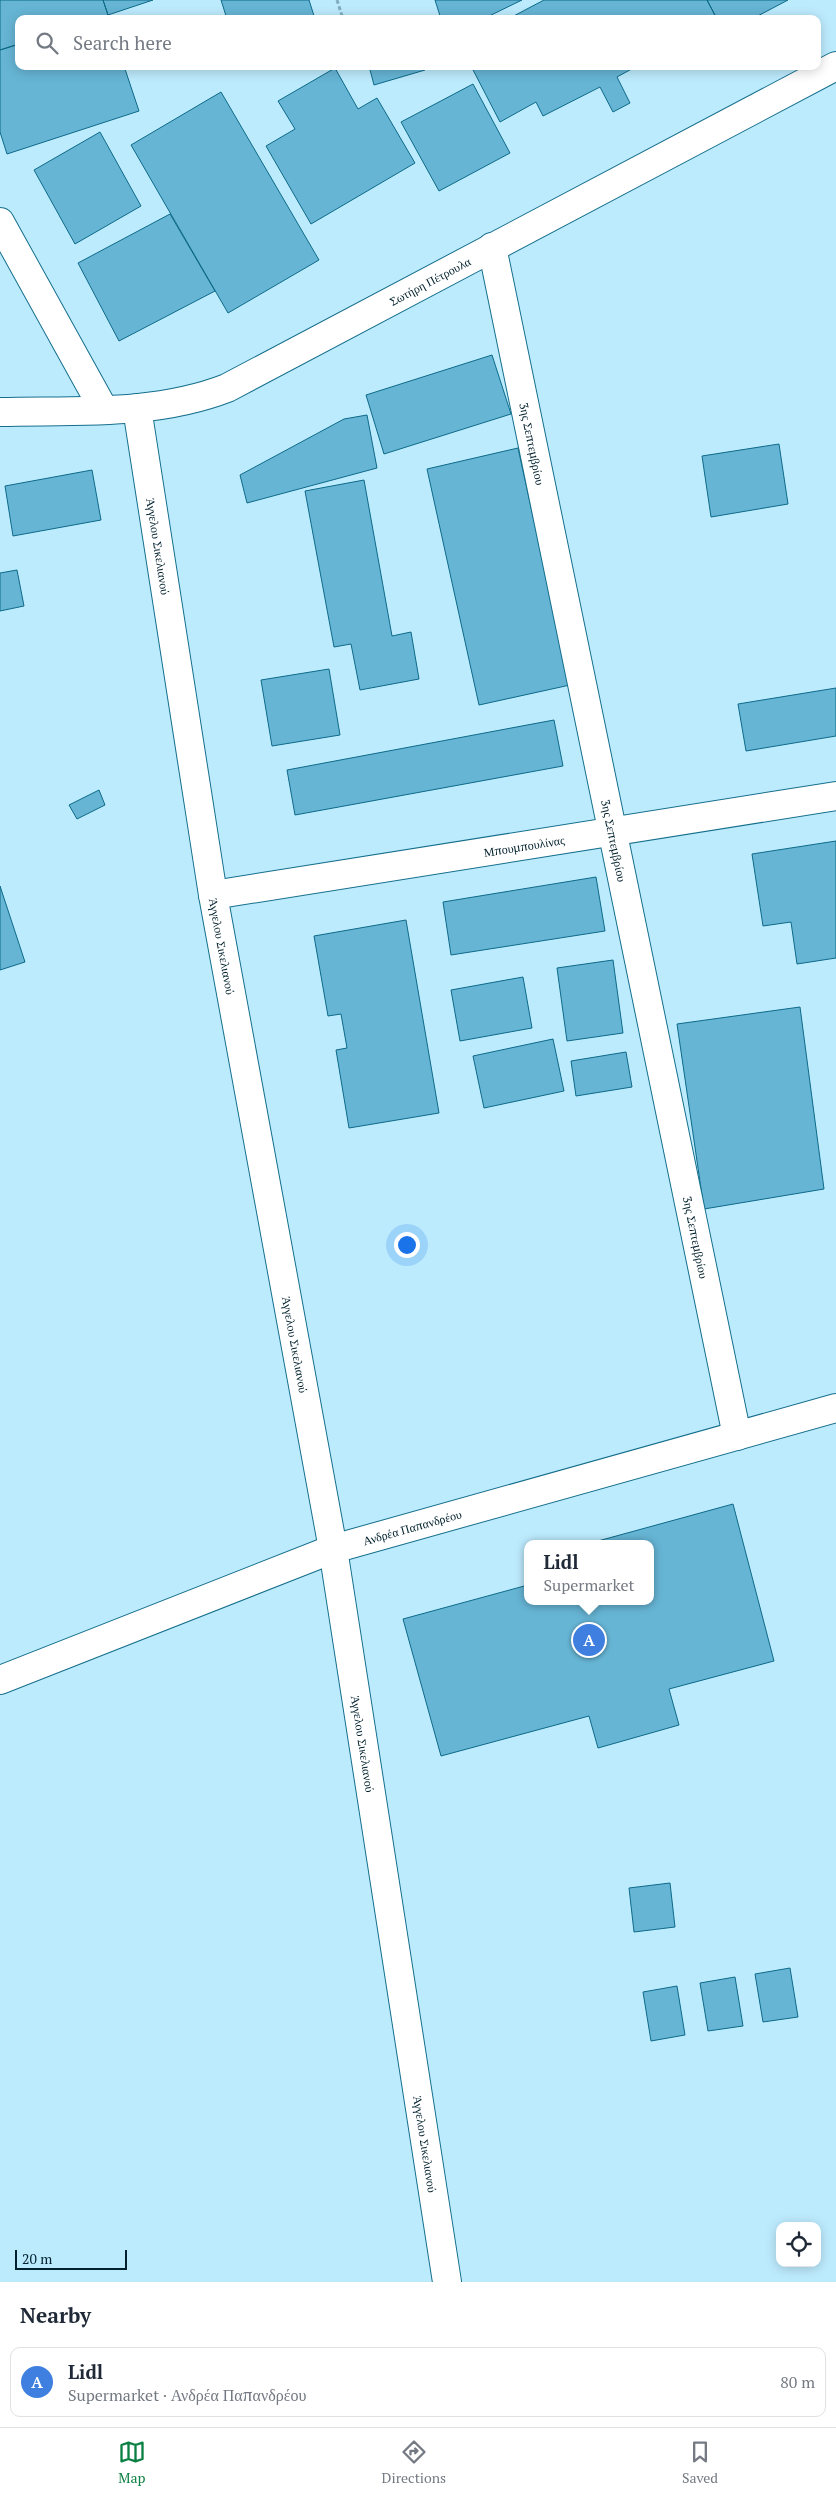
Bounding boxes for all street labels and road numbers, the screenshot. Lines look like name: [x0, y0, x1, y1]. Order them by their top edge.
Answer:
street label: Σωτήρη Πέτρουλα: [387, 253, 474, 308]
street label: 3ης Σεπτεμβρίου: [517, 401, 548, 486]
street label: Άγγελου Σικελιανού: [144, 497, 174, 596]
street label: 3ης Σεπτεμβρίου: [598, 798, 630, 883]
street label: Μπουμπουλίνας: [483, 832, 566, 859]
street label: Άγγελου Σικελιανού: [206, 897, 239, 996]
street label: 3ης Σεπτεμβρίου: [680, 1195, 712, 1280]
street label: Άγγελου Σικελιανού: [279, 1295, 312, 1394]
street label: Ανδρέα Παπανδρέου: [361, 1506, 463, 1548]
street label: Άγγελου Σικελιανού: [348, 1694, 378, 1793]
street label: Άγγελου Σικελιανού: [411, 2095, 440, 2194]

